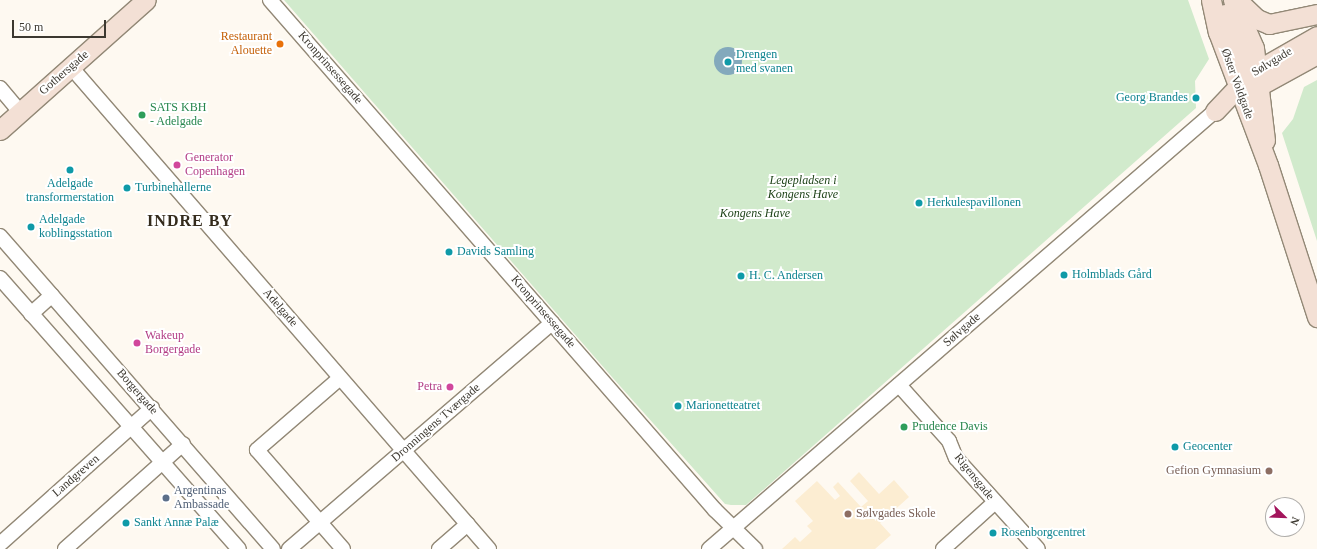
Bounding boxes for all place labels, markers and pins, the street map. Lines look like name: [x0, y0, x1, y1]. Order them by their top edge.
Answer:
place label: Restaurant Alouette: [221, 30, 272, 58]
marker: Restaurant Alouette: [275, 39, 285, 49]
place label: Drengen med svanen: [736, 48, 793, 76]
marker: Drengen med svanen: [723, 57, 733, 67]
place label: Georg Brandes: [1116, 91, 1188, 105]
marker: Georg Brandes: [1191, 93, 1201, 103]
place label: SATS KBH - Adelgade: [150, 101, 206, 129]
marker: SATS KBH - Adelgade: [137, 110, 147, 120]
place label: Generator Copenhagen: [185, 151, 245, 179]
marker: Generator Copenhagen: [172, 160, 182, 170]
marker: Adelgade transformerstation: [65, 165, 75, 175]
place label: Adelgade transformerstation: [26, 177, 114, 205]
place label: Turbinehallerne: [135, 181, 211, 195]
marker: Turbinehallerne: [122, 183, 132, 193]
place label: Herkulespavillonen: [927, 196, 1021, 210]
marker: Herkulespavillonen: [914, 198, 924, 208]
place label: Adelgade koblingsstation: [39, 213, 112, 241]
marker: Adelgade koblingsstation: [26, 222, 36, 232]
place label: Davids Samling: [457, 245, 534, 259]
marker: Davids Samling: [444, 247, 454, 257]
place label: Holmblads Gård: [1072, 268, 1152, 282]
place label: H. C. Andersen: [749, 269, 824, 283]
marker: Holmblads Gård: [1059, 270, 1069, 280]
marker: H. C. Andersen: [736, 271, 746, 281]
place label: Wakeup Borgergade: [145, 329, 201, 357]
marker: Wakeup Borgergade: [132, 338, 142, 348]
place label: Petra: [417, 380, 442, 394]
marker: Petra: [445, 382, 455, 392]
place label: Marionetteatret: [686, 399, 760, 413]
marker: Marionetteatret: [673, 401, 683, 411]
place label: Prudence Davis: [912, 420, 988, 434]
marker: Prudence Davis: [899, 422, 909, 432]
place label: Geocenter: [1183, 440, 1232, 454]
marker: Geocenter: [1170, 442, 1180, 452]
place label: Gefion Gymnasium: [1166, 464, 1261, 478]
marker: Gefion Gymnasium: [1264, 466, 1274, 476]
place label: Argentinas Ambassade: [174, 484, 229, 512]
marker: Argentinas Ambassade: [161, 493, 171, 503]
place label: Sølvgades Skole: [856, 507, 936, 521]
marker: Sølvgades Skole: [843, 509, 853, 519]
place label: Sankt Annæ Palæ: [134, 516, 219, 530]
marker: Sankt Annæ Palæ: [121, 518, 131, 528]
place label: Rosenborgcentret: [1001, 526, 1085, 540]
marker: Rosenborgcentret: [988, 528, 998, 538]

